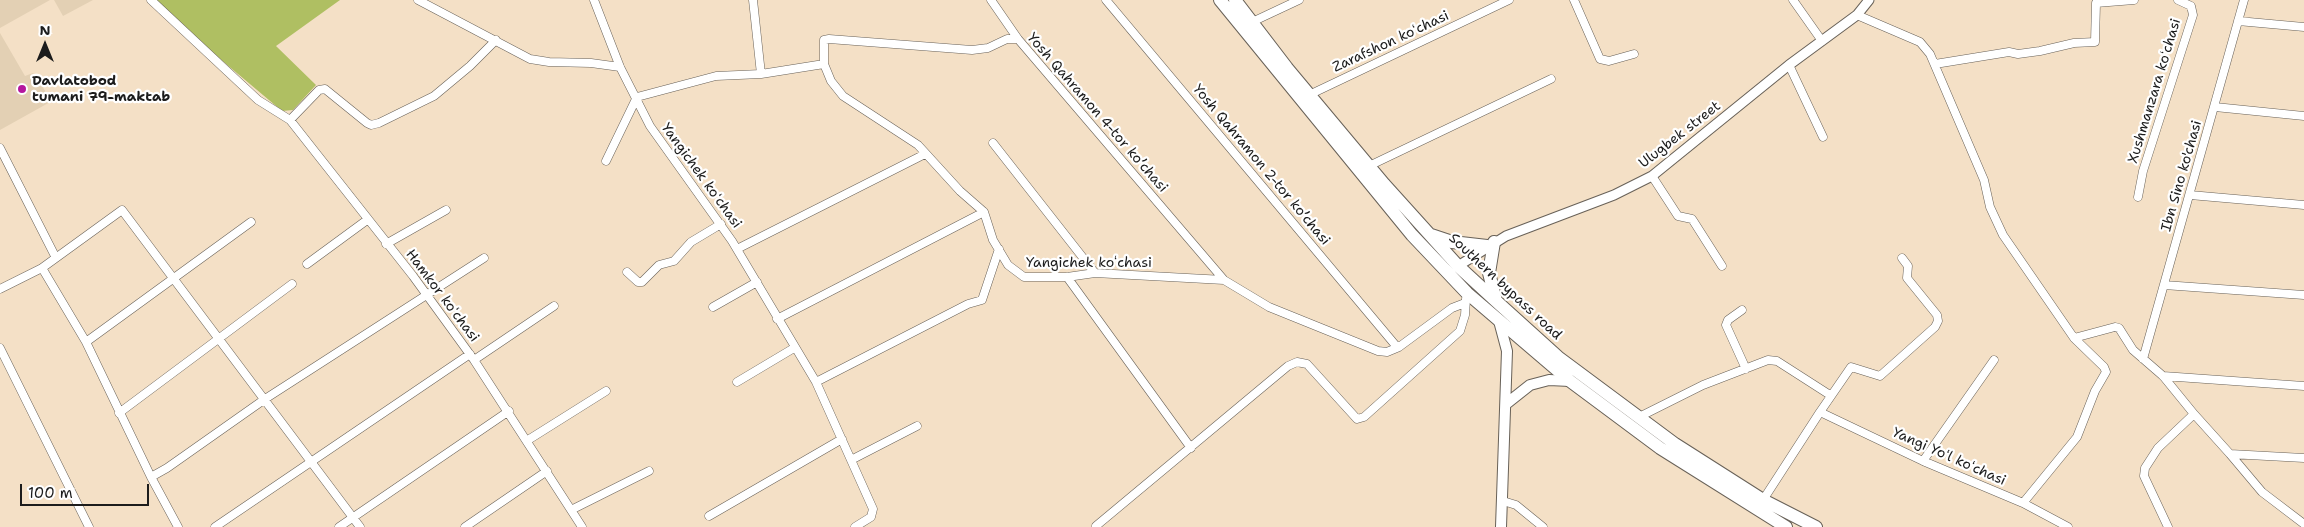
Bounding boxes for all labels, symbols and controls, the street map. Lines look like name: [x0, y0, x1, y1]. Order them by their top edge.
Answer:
street label: Zarafshon koʻchasi: [1330, 8, 1452, 76]
street label: Xushmanzara koʻchasi: [2125, 17, 2185, 165]
north arrow: [20, 20, 70, 70]
text: N: [39, 21, 51, 39]
street label: Yosh Qahramon 4-tor koʼchasi: [1023, 30, 1171, 196]
place label: Davlatobod tumani 79-maktab: [32, 73, 170, 105]
street label: Yosh Qahramon 2-tor koʼchasi: [1189, 81, 1333, 249]
marker: Davlatobod tumani 79-maktab: [16, 83, 28, 95]
street label: Ulugbek street: [1636, 98, 1724, 172]
street label: Ibn Sino ko'chasi: [2158, 118, 2206, 234]
street label: Yangichek koʻchasi: [657, 120, 745, 232]
street label: Southern bypass road: [1445, 230, 1565, 344]
street label: Hamkor koʻchasi: [402, 246, 482, 346]
street label: Yangichek koʻchasi: [1026, 255, 1152, 271]
street label: Yangi Yoʻl koʻchasi: [1890, 424, 2008, 490]
scale bar: [22, 474, 151, 506]
text: 100 m: [28, 483, 73, 503]

